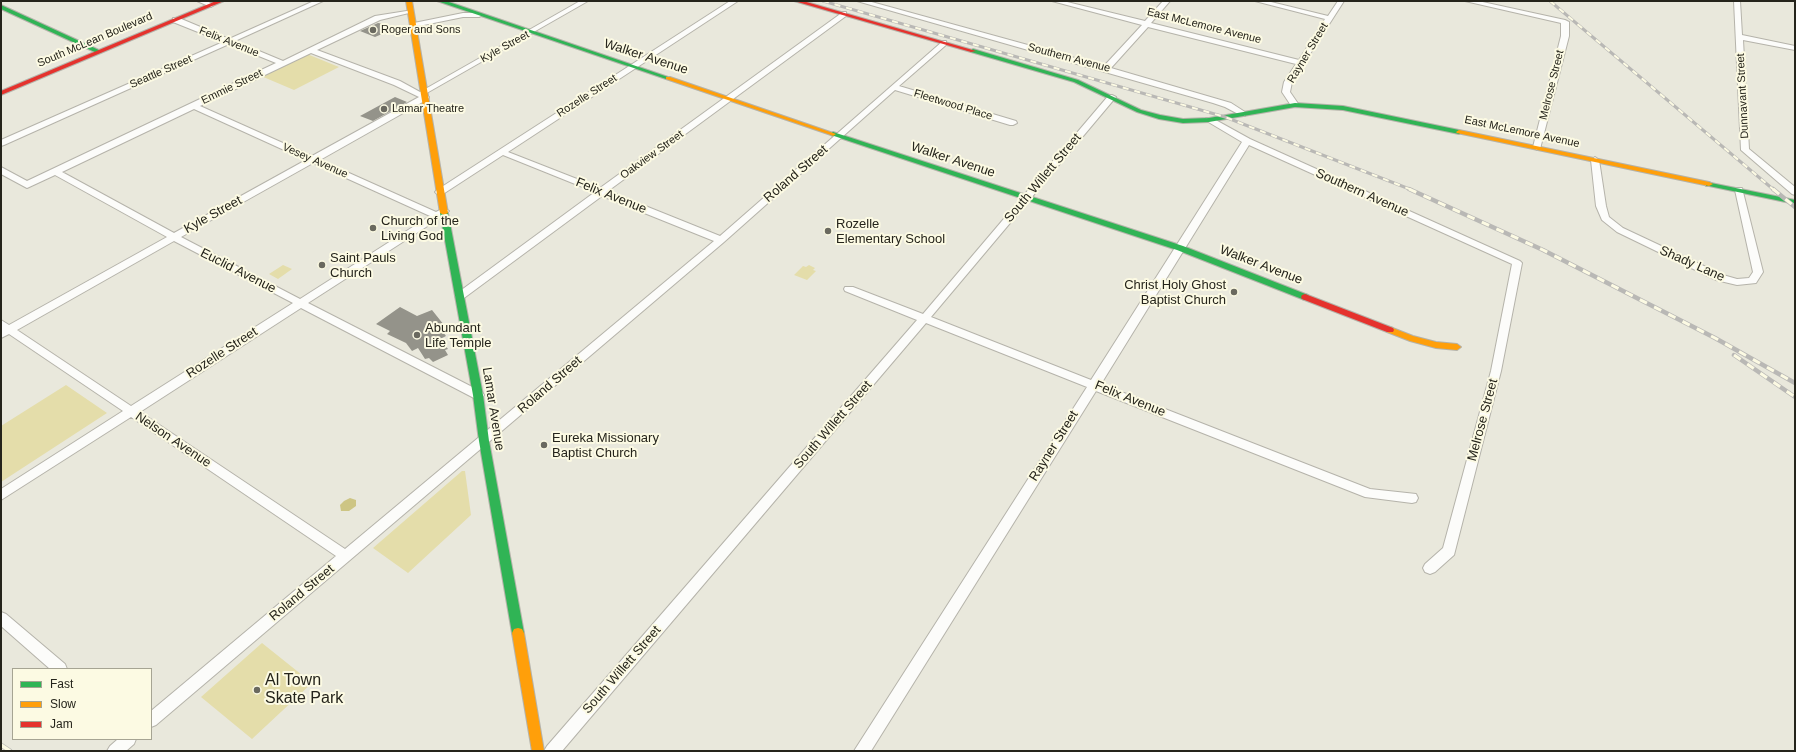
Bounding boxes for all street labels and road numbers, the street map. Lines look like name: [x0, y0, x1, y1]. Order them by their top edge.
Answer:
street label: East McLemore Avenue: [1146, 5, 1262, 47]
street label: South McLean Boulevard: [36, 10, 154, 70]
street label: Rayner Street: [1285, 21, 1331, 85]
street label: Felix Avenue: [197, 24, 261, 60]
street label: Kyle Street: [478, 28, 532, 66]
street label: Walker Avenue: [602, 36, 690, 78]
street label: Southern Avenue: [1026, 41, 1112, 75]
street label: Melrose Street: [1537, 49, 1567, 121]
street label: Seattle Street: [128, 52, 194, 92]
street label: Dunnavant Street: [1734, 53, 1752, 139]
street label: Emmie Street: [199, 66, 265, 108]
street label: Rozelle Street: [554, 72, 620, 120]
street label: Fleetwood Place: [912, 87, 994, 123]
street label: East McLemore Avenue: [1463, 113, 1581, 151]
street label: Oakview Street: [618, 128, 686, 182]
street label: South Willett Street: [1001, 130, 1085, 226]
street label: Walker Avenue: [909, 139, 997, 181]
street label: Vesey Avenue: [280, 141, 350, 181]
street label: Roland Street: [761, 142, 831, 206]
street label: Southern Avenue: [1313, 165, 1411, 221]
street label: Felix Avenue: [573, 175, 649, 217]
street label: Kyle Street: [181, 193, 245, 237]
street label: Walker Avenue: [1217, 242, 1305, 288]
street label: Shady Lane: [1657, 243, 1727, 285]
street label: Euclid Avenue: [198, 245, 278, 297]
street label: Rozelle Street: [184, 324, 260, 382]
street label: Roland Street: [515, 353, 585, 417]
street label: Lamar Avenue: [479, 366, 507, 452]
street label: Melrose Street: [1465, 377, 1501, 463]
street label: South Willett Street: [791, 378, 875, 472]
street label: Felix Avenue: [1092, 378, 1168, 420]
street label: Rayner Street: [1026, 408, 1082, 484]
street label: Nelson Avenue: [132, 409, 214, 471]
street label: Roland Street: [267, 561, 337, 625]
street label: South Willett Street: [580, 623, 664, 717]

